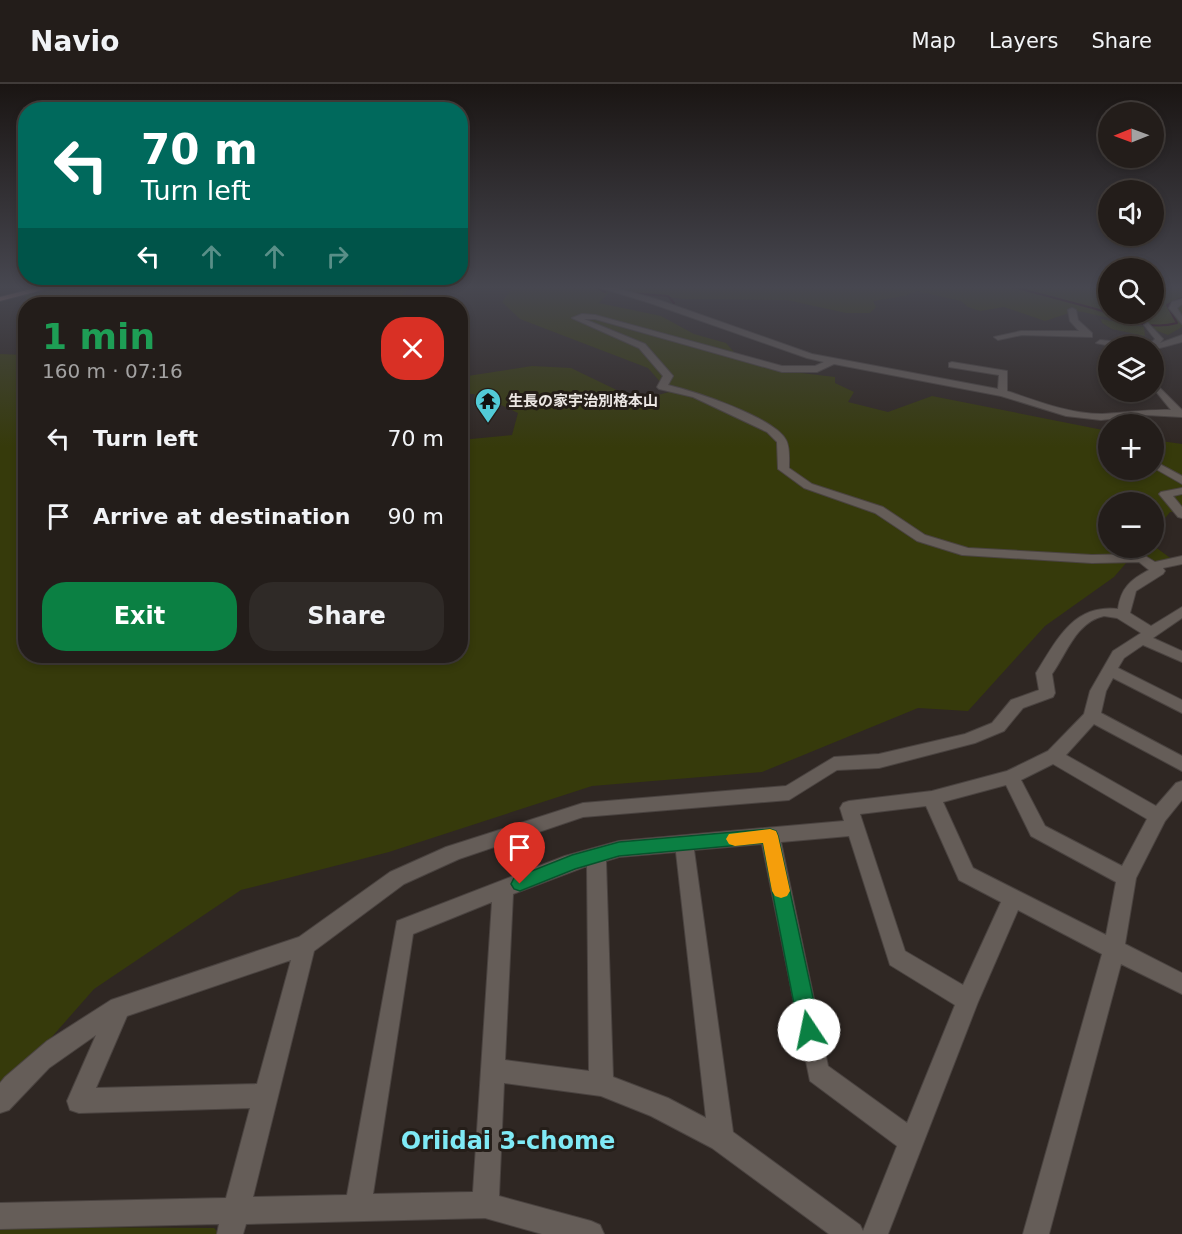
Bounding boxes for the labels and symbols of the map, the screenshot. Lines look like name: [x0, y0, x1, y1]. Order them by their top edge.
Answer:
north arrow: [1098, 102, 1164, 168]
temple icon: 生長の家宇治別格本山: [473, 386, 503, 424]
place label: 生長の家宇治別格本山: [508, 392, 658, 410]
pin: [494, 822, 545, 884]
position arrow: [777, 998, 841, 1062]
district label: Oriidai 3-chome: [401, 1127, 615, 1155]

